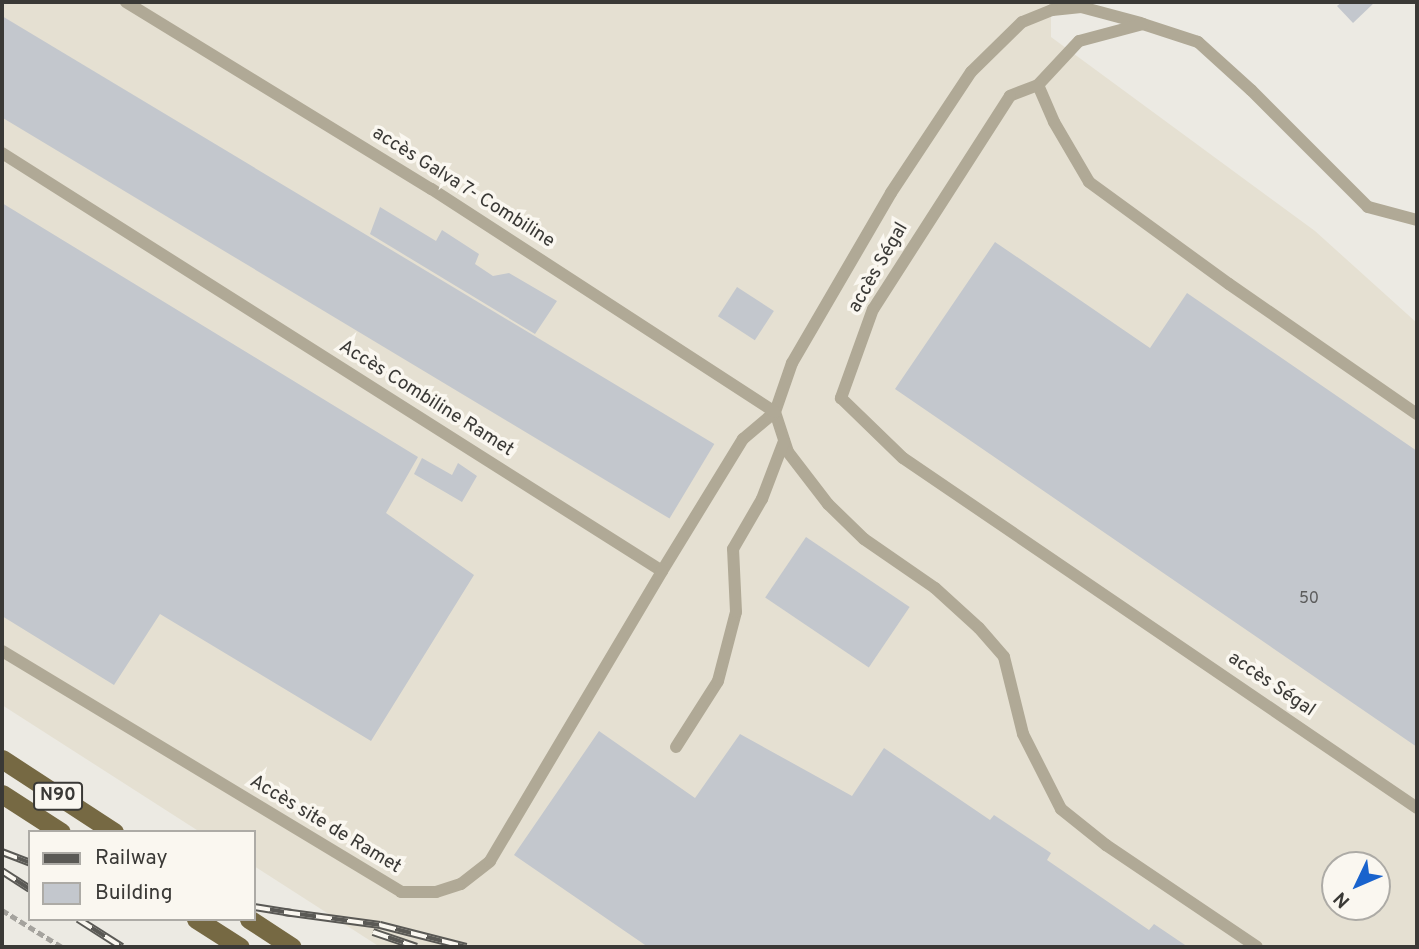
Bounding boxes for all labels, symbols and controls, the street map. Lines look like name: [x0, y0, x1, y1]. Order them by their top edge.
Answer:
street label: accès Galva 7- Combiline: [367, 122, 559, 254]
street label: accès Ségal: [844, 219, 914, 317]
street label: Accès Combiline Ramet: [334, 336, 518, 462]
house number: 50: [1299, 589, 1319, 609]
street label: accès Ségal: [1223, 648, 1319, 722]
street label: Accès site de Ramet: [245, 771, 405, 879]
road number: N90: [32, 782, 84, 810]
legend: [28, 830, 256, 921]
text: Railway: [95, 845, 168, 872]
north arrow: [1321, 851, 1391, 921]
text: Building: [95, 880, 173, 907]
text: N: [1329, 886, 1356, 912]

